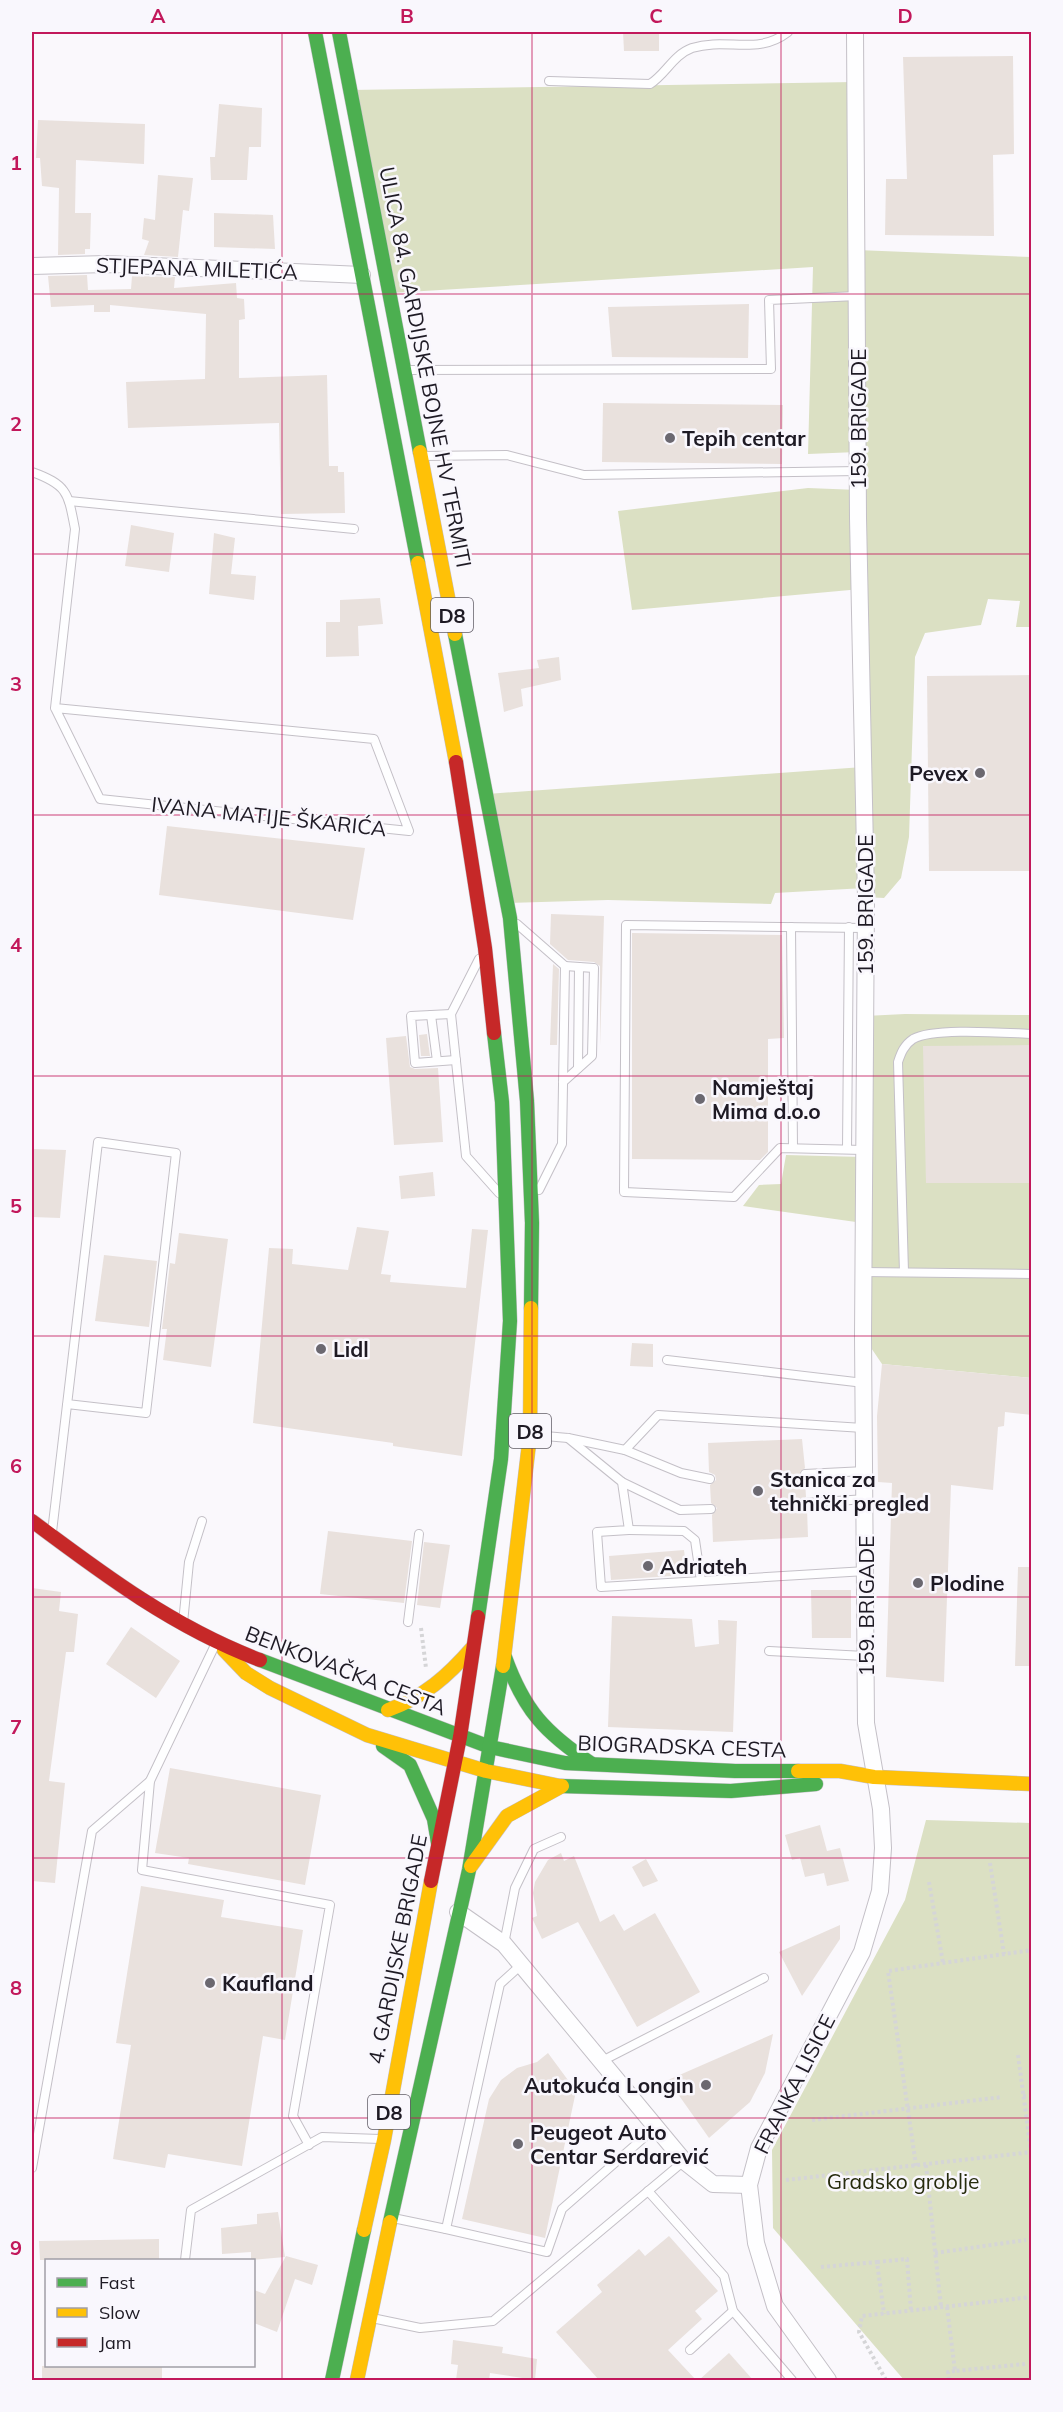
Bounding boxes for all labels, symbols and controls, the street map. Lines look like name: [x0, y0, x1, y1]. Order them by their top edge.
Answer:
text: A: [151, 3, 166, 28]
text: B: [400, 3, 414, 28]
text: C: [649, 3, 663, 28]
text: D: [897, 3, 913, 28]
text: 1: [10, 150, 22, 175]
street label: ULICA 84. GARDIJSKE BOJNE HV TERMITI: [374, 164, 478, 570]
street label: STJEPANA MILETIĆA: [95, 251, 299, 285]
street label: 159. BRIGADE: [845, 348, 871, 490]
text: 2: [10, 411, 22, 436]
place label: Tepih centar: [682, 425, 806, 451]
marker: Tepih centar: [663, 431, 677, 445]
road number: D8: [431, 598, 473, 632]
text: 3: [10, 671, 22, 696]
place label: Pevex: [909, 760, 968, 786]
marker: Pevex: [973, 766, 987, 780]
street label: IVANA MATIJE ŠKARIĆA: [150, 791, 388, 841]
street label: 159. BRIGADE: [852, 834, 878, 976]
text: 4: [10, 932, 22, 957]
place label: Namještaj Mima d.o.o: [712, 1074, 821, 1124]
marker: Namještaj Mima d.o.o: [693, 1092, 707, 1106]
text: 5: [10, 1193, 22, 1218]
place label: Lidl: [333, 1336, 369, 1362]
marker: Lidl: [314, 1342, 328, 1356]
road number: D8: [509, 1414, 551, 1448]
text: 6: [10, 1453, 22, 1478]
place label: Stanica za tehnički pregled: [770, 1466, 929, 1516]
marker: Stanica za tehnički pregled: [751, 1484, 765, 1498]
street label: 159. BRIGADE: [853, 1535, 879, 1677]
place label: Adriateh: [660, 1553, 747, 1579]
marker: Adriateh: [641, 1559, 655, 1573]
place label: Plodine: [930, 1570, 1005, 1596]
marker: Plodine: [911, 1576, 925, 1590]
street label: BENKOVAČKA CESTA: [242, 1620, 451, 1721]
text: 7: [10, 1714, 22, 1739]
street label: BIOGRADSKA CESTA: [577, 1729, 788, 1763]
street label: 4. GARDIJSKE BRIGADE: [362, 1832, 432, 2066]
place label: Kaufland: [222, 1970, 313, 1996]
text: 8: [10, 1975, 22, 2000]
marker: Kaufland: [203, 1976, 217, 1990]
street label: FRANKA LISICE: [748, 2010, 840, 2158]
place label: Autokuća Longin: [524, 2072, 694, 2098]
marker: Autokuća Longin: [699, 2078, 713, 2092]
road number: D8: [368, 2095, 410, 2129]
place label: Peugeot Auto Centar Serdarević: [530, 2119, 709, 2169]
marker: Peugeot Auto Centar Serdarević: [511, 2137, 525, 2151]
park label: Gradsko groblje: [827, 2168, 979, 2194]
text: 9: [10, 2235, 22, 2260]
legend: [45, 2259, 255, 2367]
text: Fast: [99, 2271, 135, 2294]
text: Slow: [99, 2301, 141, 2324]
text: Jam: [99, 2331, 132, 2354]

